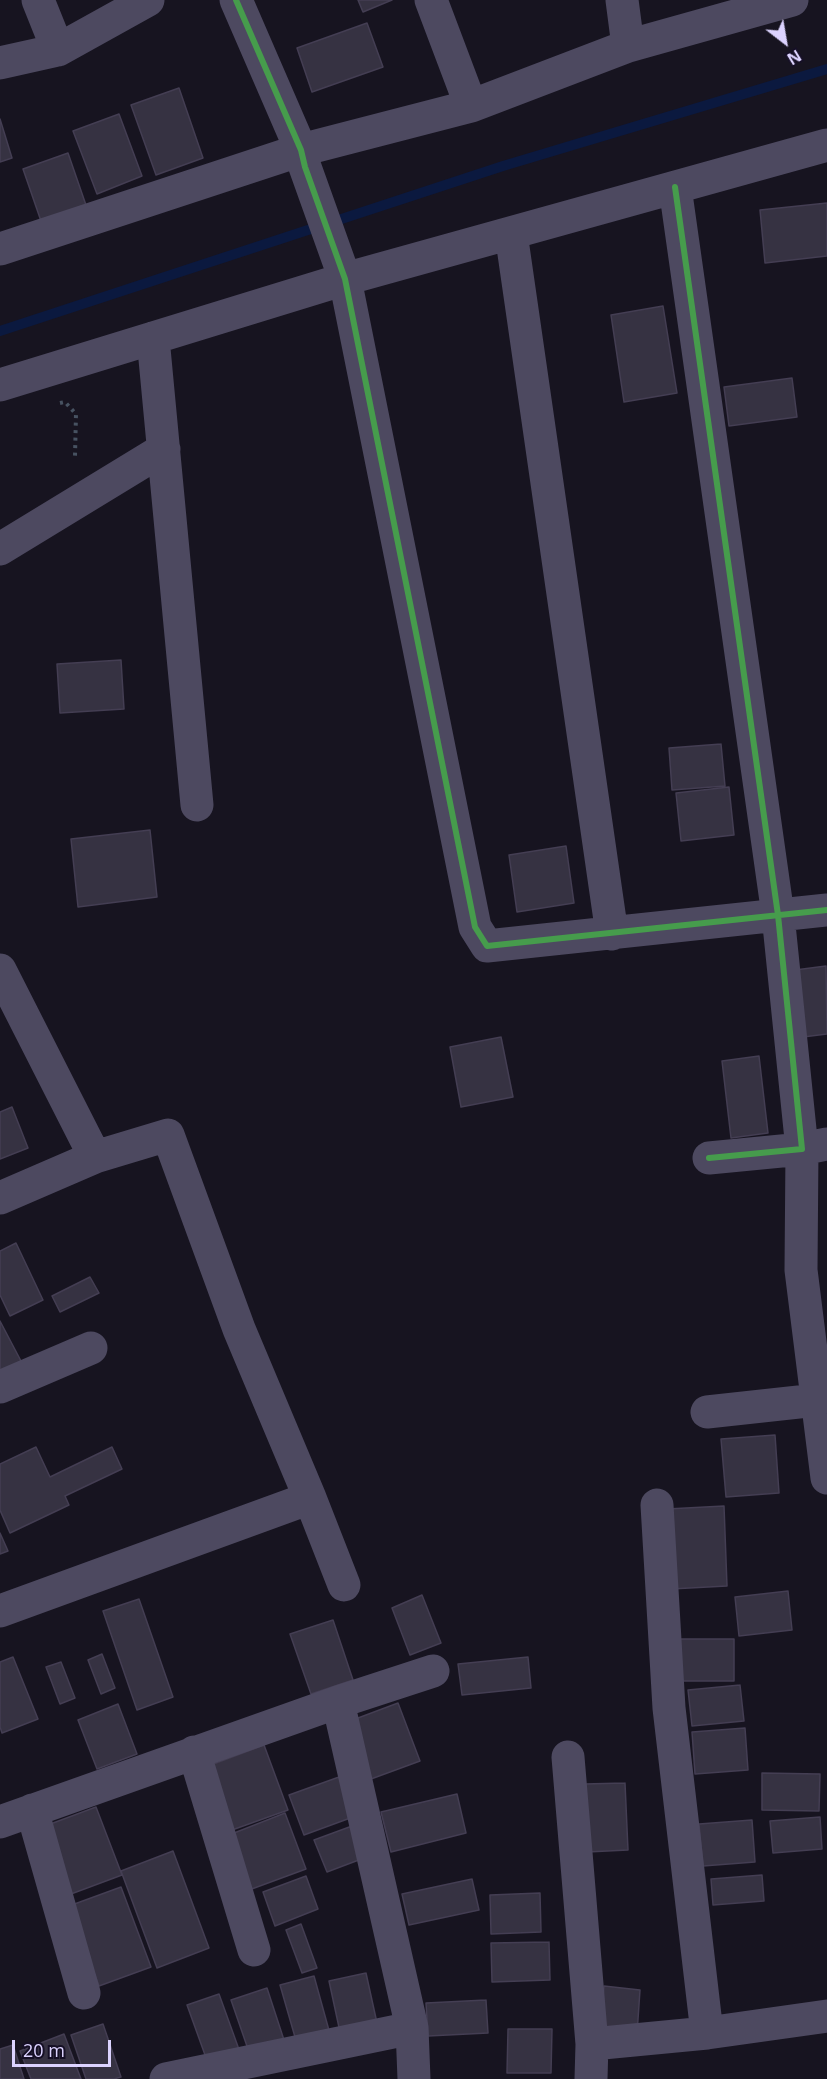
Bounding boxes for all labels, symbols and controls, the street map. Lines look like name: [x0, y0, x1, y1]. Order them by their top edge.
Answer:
north arrow: [755, 12, 815, 72]
text: N: [783, 45, 806, 70]
scale bar: [15, 2028, 114, 2066]
text: 20 m: [23, 2038, 65, 2062]

